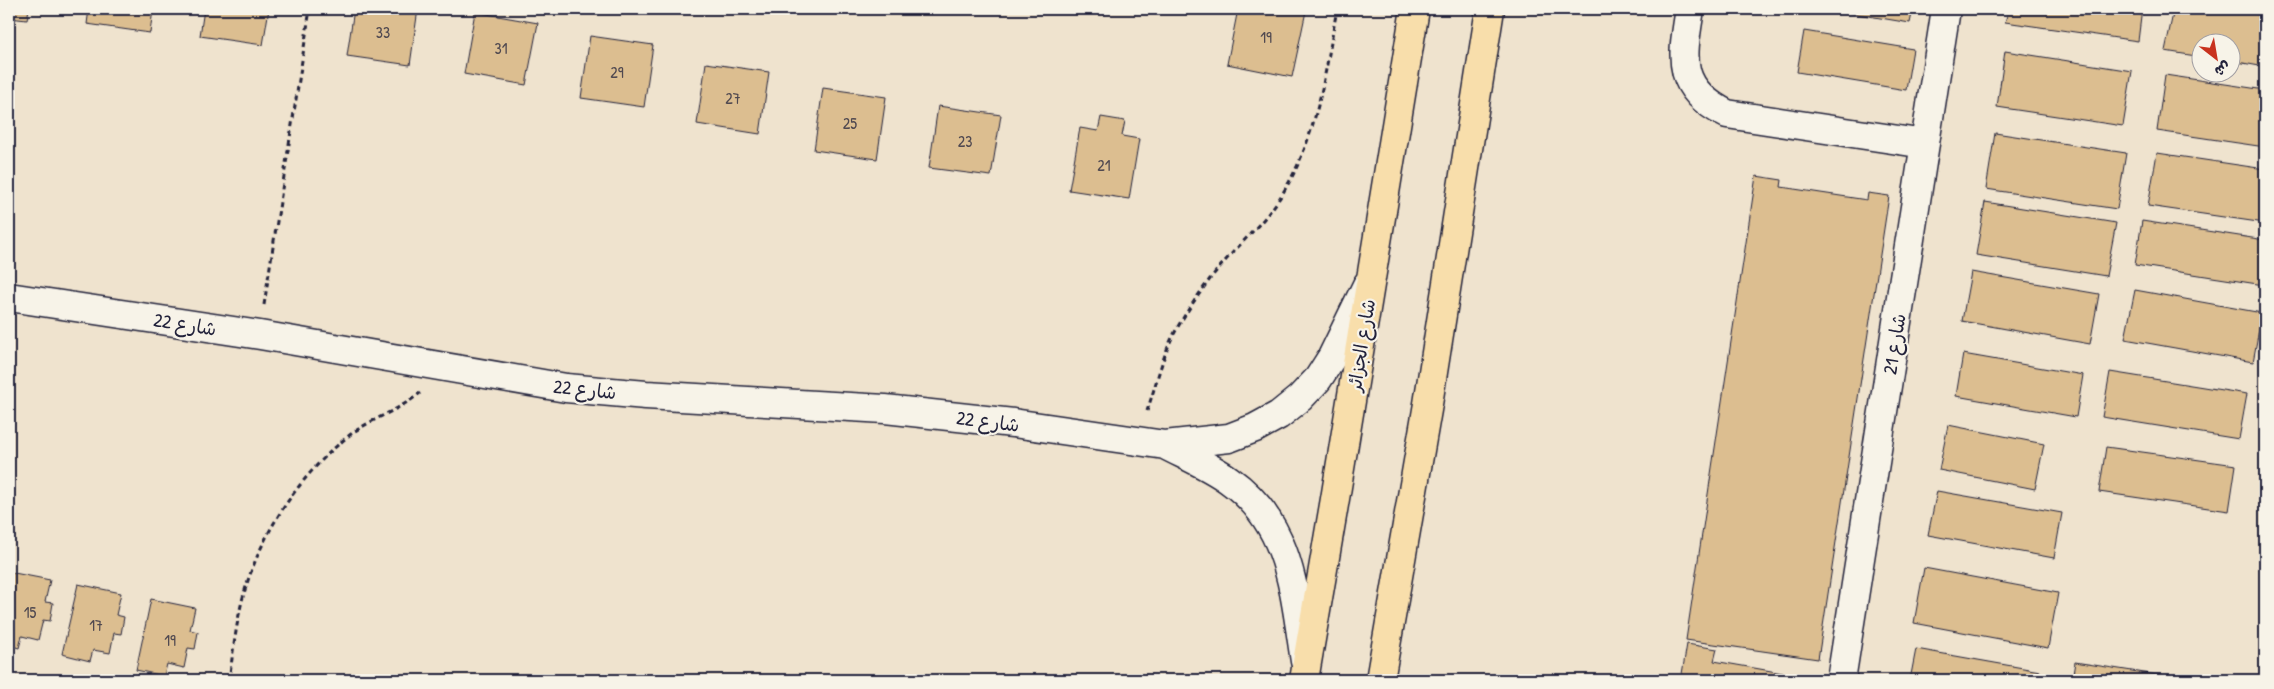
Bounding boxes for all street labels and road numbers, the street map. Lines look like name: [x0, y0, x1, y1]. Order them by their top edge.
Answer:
street label: شارع الجزائر: [1341, 297, 1382, 395]
street label: شارع 22: [152, 306, 218, 343]
street label: شارع 21: [1876, 312, 1913, 376]
street label: شارع 22: [552, 373, 618, 406]
street label: شارع 22: [955, 404, 1021, 439]

